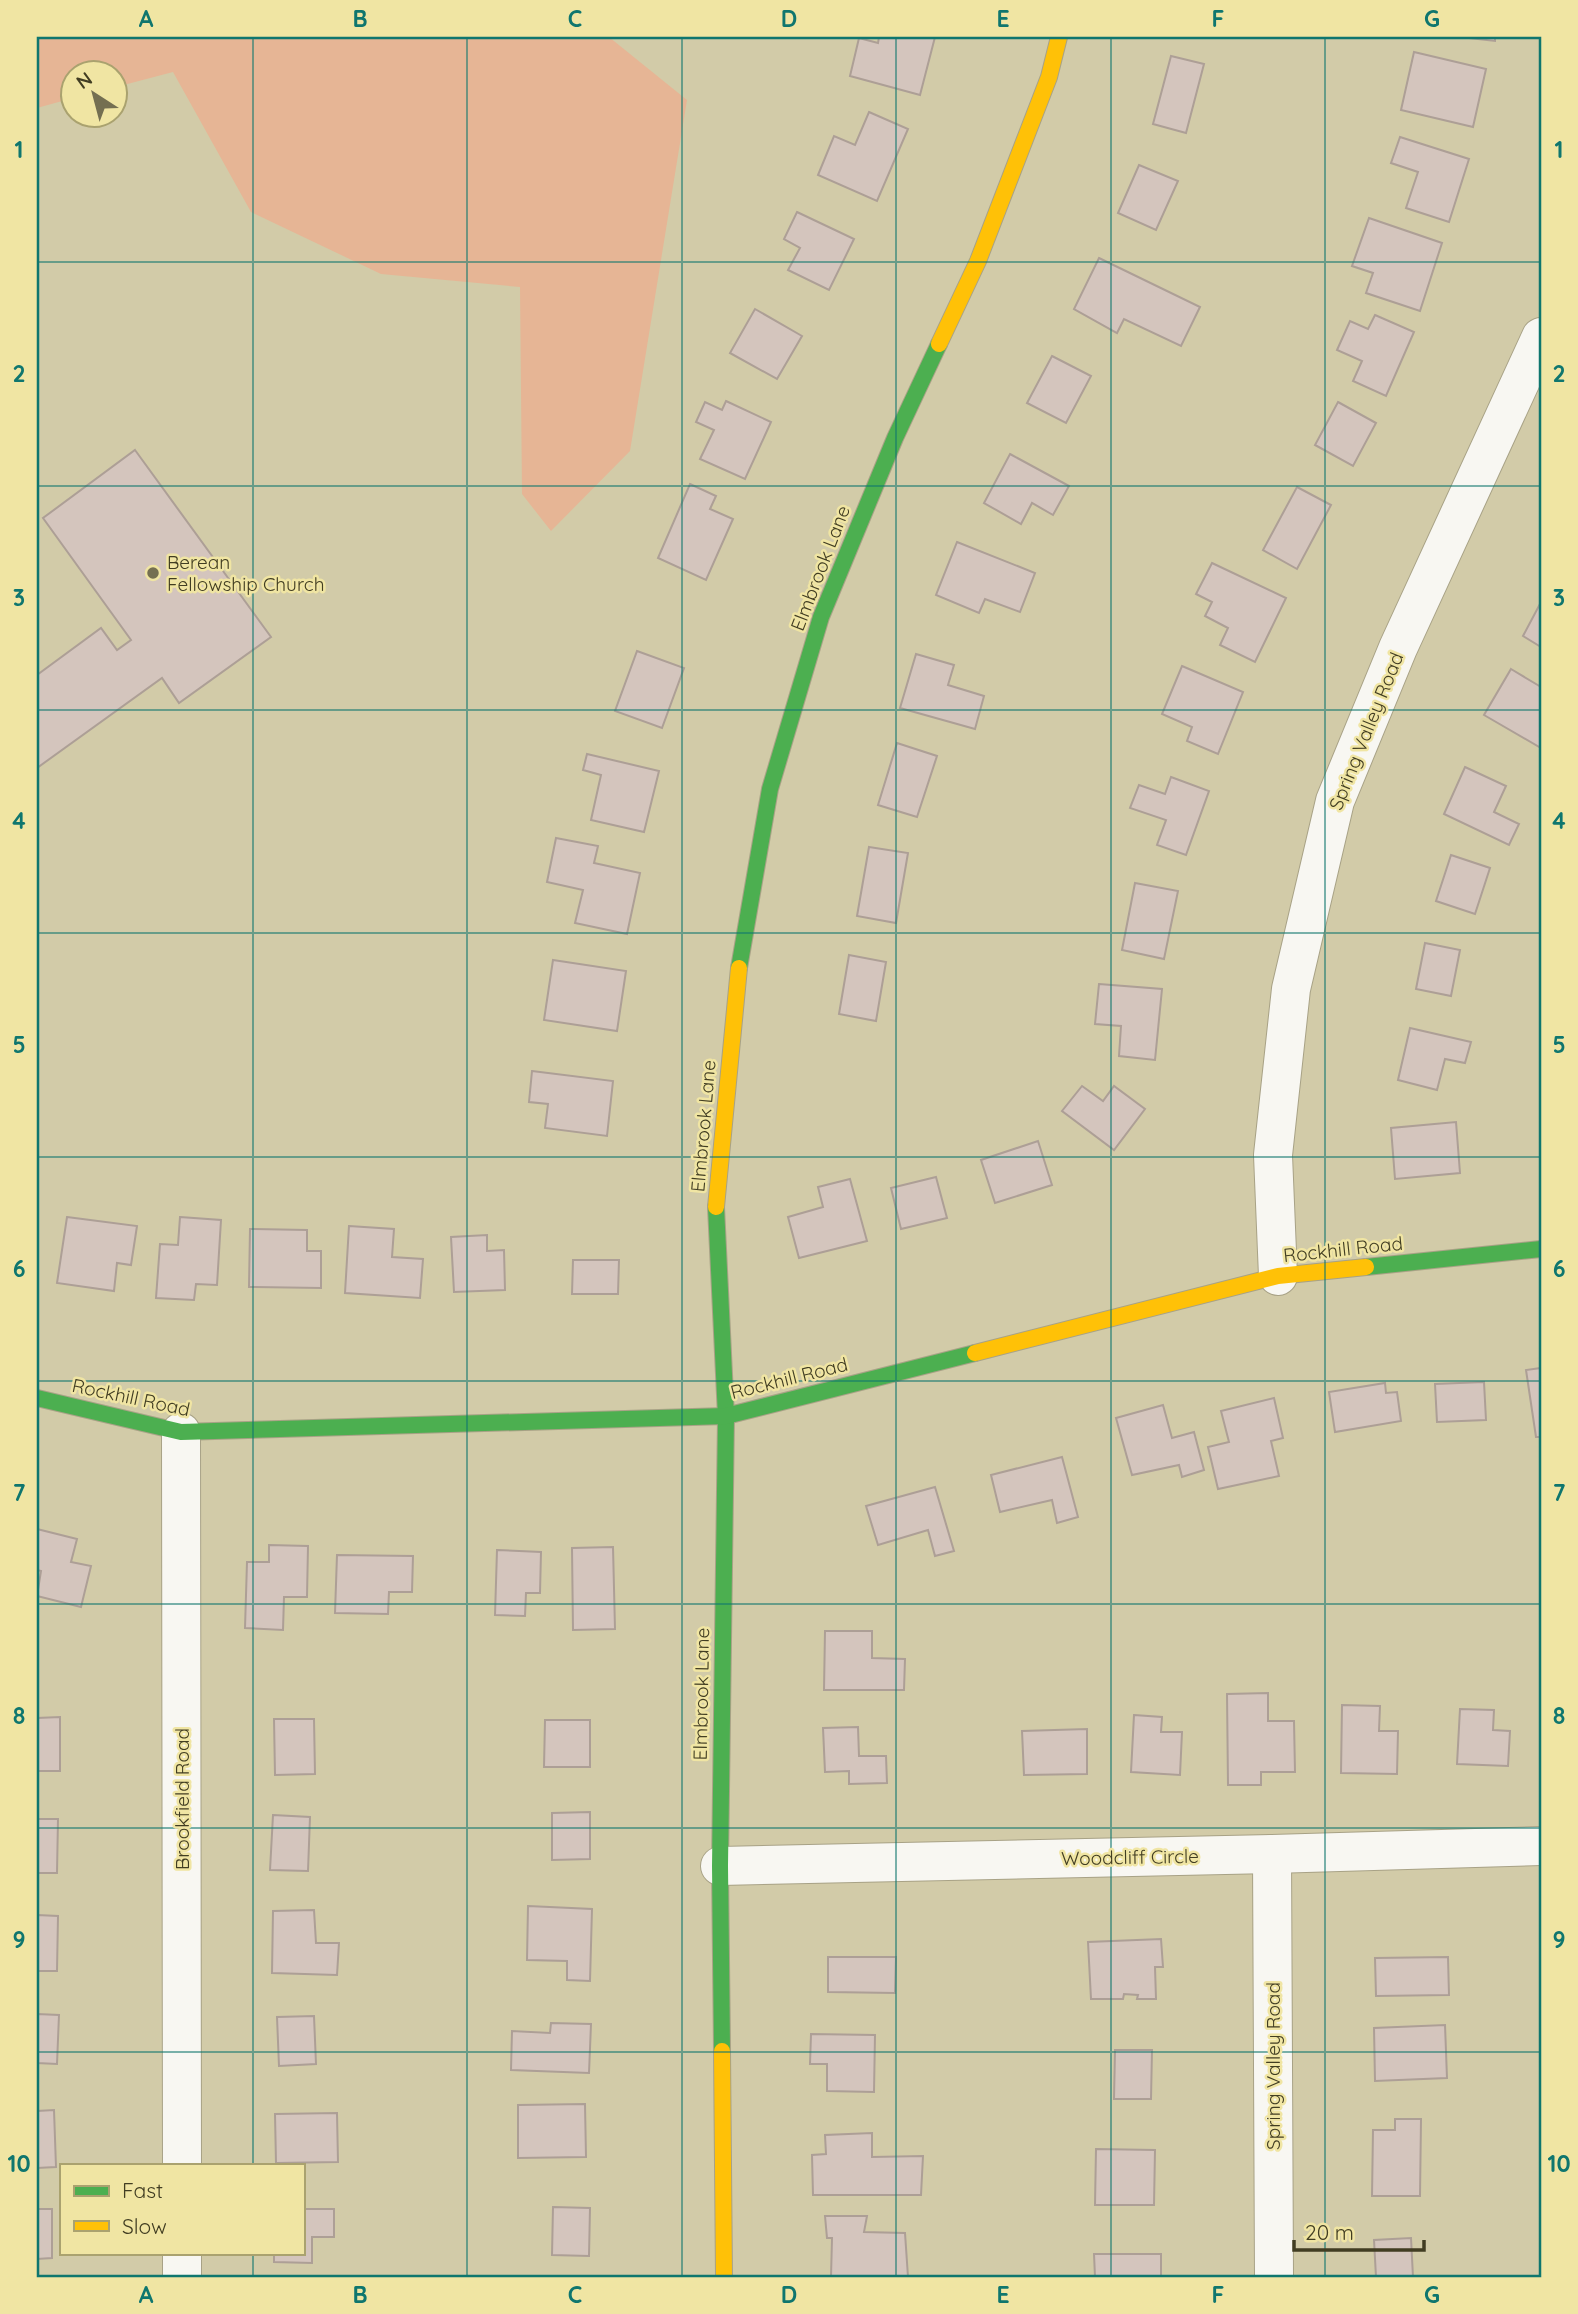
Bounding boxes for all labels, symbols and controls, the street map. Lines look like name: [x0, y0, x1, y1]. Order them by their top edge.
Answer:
text: A: [139, 4, 154, 33]
text: B: [352, 4, 368, 33]
text: C: [568, 4, 582, 33]
text: D: [781, 4, 797, 33]
text: E: [996, 4, 1010, 33]
text: F: [1212, 4, 1224, 33]
text: G: [1424, 4, 1440, 33]
north arrow: [60, 60, 130, 130]
text: N: [71, 66, 97, 94]
text: 1: [15, 135, 23, 164]
text: 1: [1555, 135, 1563, 164]
text: 2: [12, 359, 26, 388]
text: 2: [1552, 359, 1566, 388]
street label: Elmbrook Lane: [785, 502, 855, 634]
place label: Berean Fellowship Church: [167, 550, 324, 596]
marker: Berean Fellowship Church: [145, 565, 161, 581]
text: 3: [13, 583, 25, 612]
text: 3: [1553, 583, 1565, 612]
street label: Spring Valley Road: [1323, 649, 1409, 813]
text: 4: [12, 806, 26, 835]
text: 4: [1552, 806, 1566, 835]
text: 5: [12, 1030, 26, 1059]
text: 5: [1552, 1030, 1566, 1059]
street label: Elmbrook Lane: [685, 1059, 721, 1193]
street label: Rockhill Road: [1282, 1231, 1404, 1267]
text: 6: [13, 1254, 25, 1283]
text: 6: [1553, 1254, 1565, 1283]
street label: Rockhill Road: [728, 1352, 850, 1404]
street label: Rockhill Road: [70, 1373, 192, 1421]
text: 7: [13, 1478, 26, 1507]
text: 7: [1553, 1478, 1566, 1507]
street label: Elmbrook Lane: [688, 1628, 714, 1760]
text: 8: [13, 1701, 25, 1730]
text: 8: [1553, 1701, 1565, 1730]
street label: Brookfield Road: [170, 1728, 194, 1870]
street label: Woodcliff Circle: [1061, 1844, 1199, 1870]
text: 9: [12, 1925, 26, 1954]
text: 9: [1552, 1925, 1566, 1954]
street label: Spring Valley Road: [1261, 1982, 1285, 2150]
text: 10: [7, 2149, 31, 2178]
text: 10: [1547, 2149, 1571, 2178]
legend: [60, 2164, 304, 2254]
text: Fast: [122, 2177, 163, 2203]
scale bar: [1294, 2209, 1424, 2253]
text: Slow: [122, 2213, 167, 2239]
text: 20 m: [1305, 2219, 1354, 2245]
text: A: [139, 2280, 154, 2309]
text: B: [352, 2280, 368, 2309]
text: C: [568, 2280, 582, 2309]
text: D: [781, 2280, 797, 2309]
text: E: [996, 2280, 1010, 2309]
text: F: [1212, 2280, 1224, 2309]
text: G: [1424, 2280, 1440, 2309]

